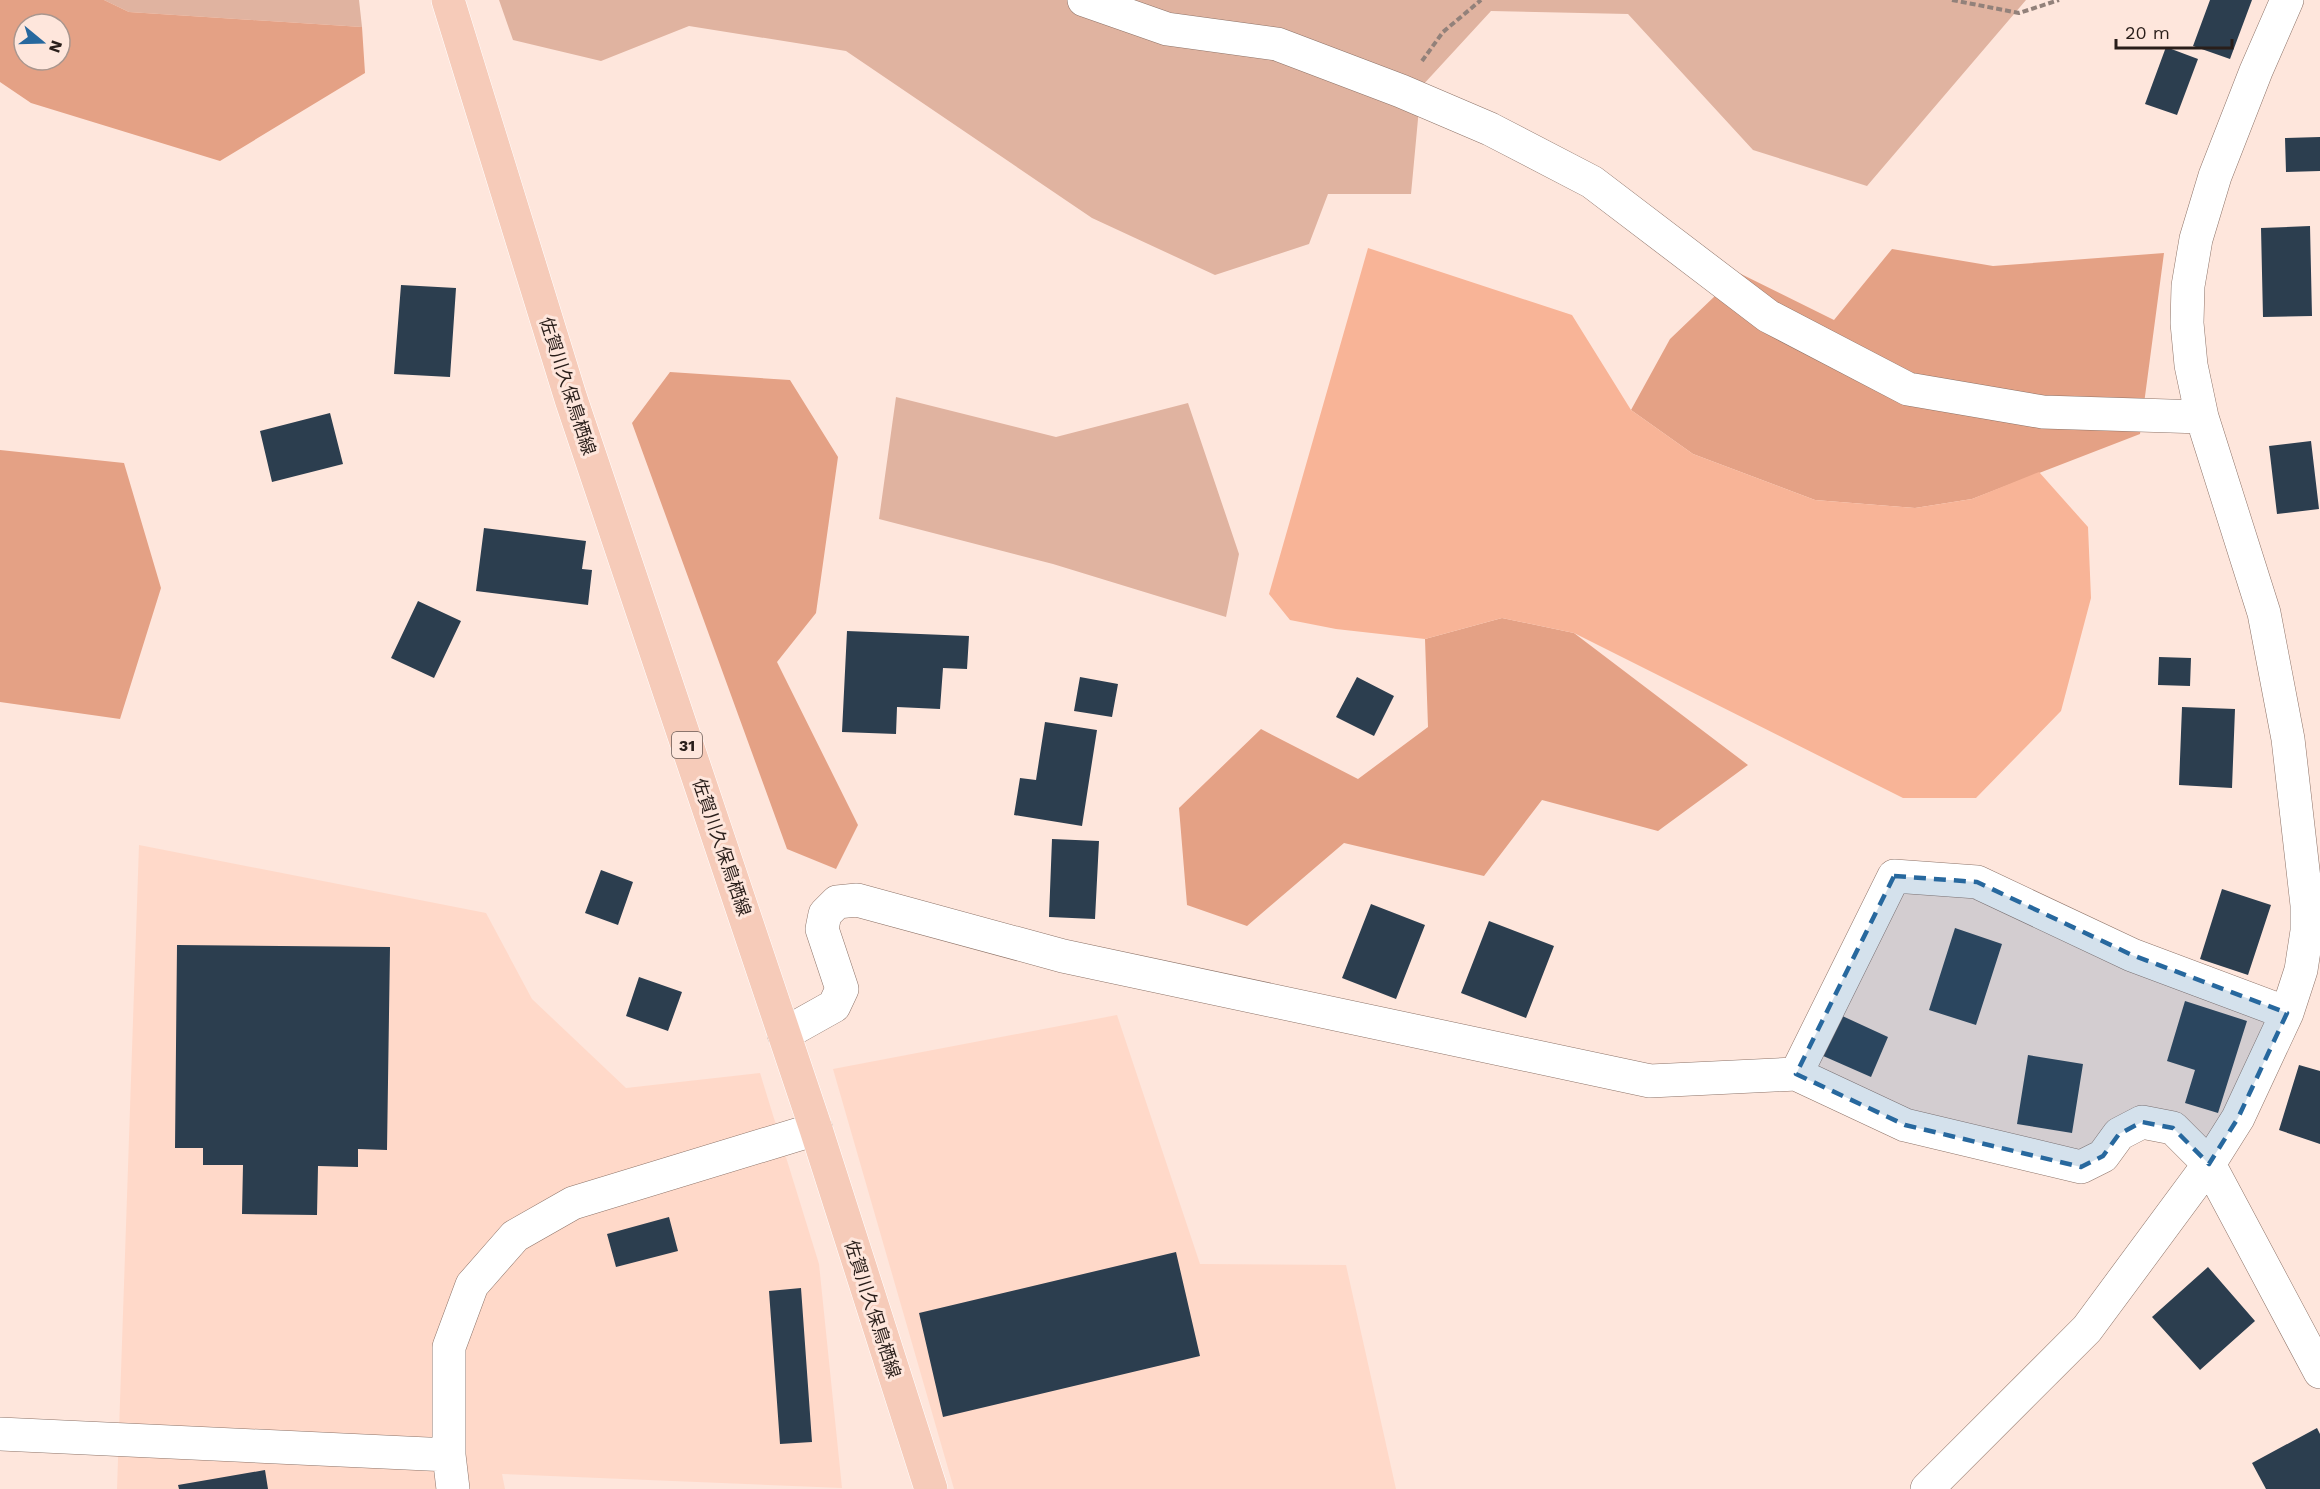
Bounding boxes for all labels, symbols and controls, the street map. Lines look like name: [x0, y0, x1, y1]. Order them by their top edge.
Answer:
north arrow: [12, 12, 72, 72]
scale bar: [2116, 12, 2232, 50]
text: 20 m: [2125, 22, 2170, 43]
text: N: [45, 38, 67, 55]
street label: 佐賀川久保鳥栖線: [536, 314, 600, 458]
road number: 31: [672, 732, 702, 758]
street label: 佐賀川久保鳥栖線: [689, 776, 755, 918]
street label: 佐賀川久保鳥栖線: [841, 1237, 905, 1381]

